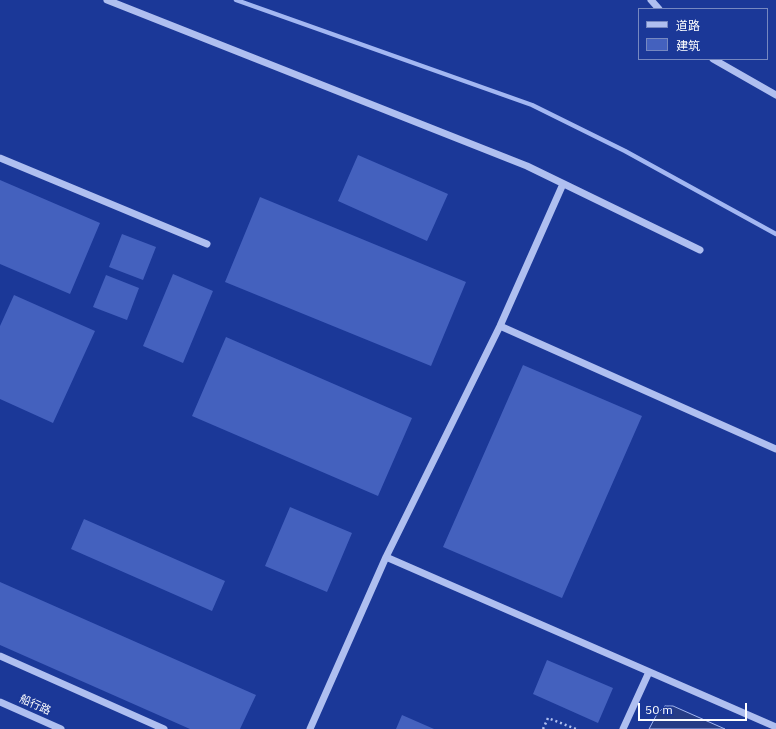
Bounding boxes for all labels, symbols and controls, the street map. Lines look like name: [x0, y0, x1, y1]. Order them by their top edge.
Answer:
legend: [638, 8, 768, 60]
text: 道路: [676, 18, 700, 33]
text: 建筑: [676, 38, 700, 53]
street label: 船行路: [17, 692, 53, 718]
scale bar: [640, 695, 749, 721]
text: 50 m: [645, 702, 673, 717]

